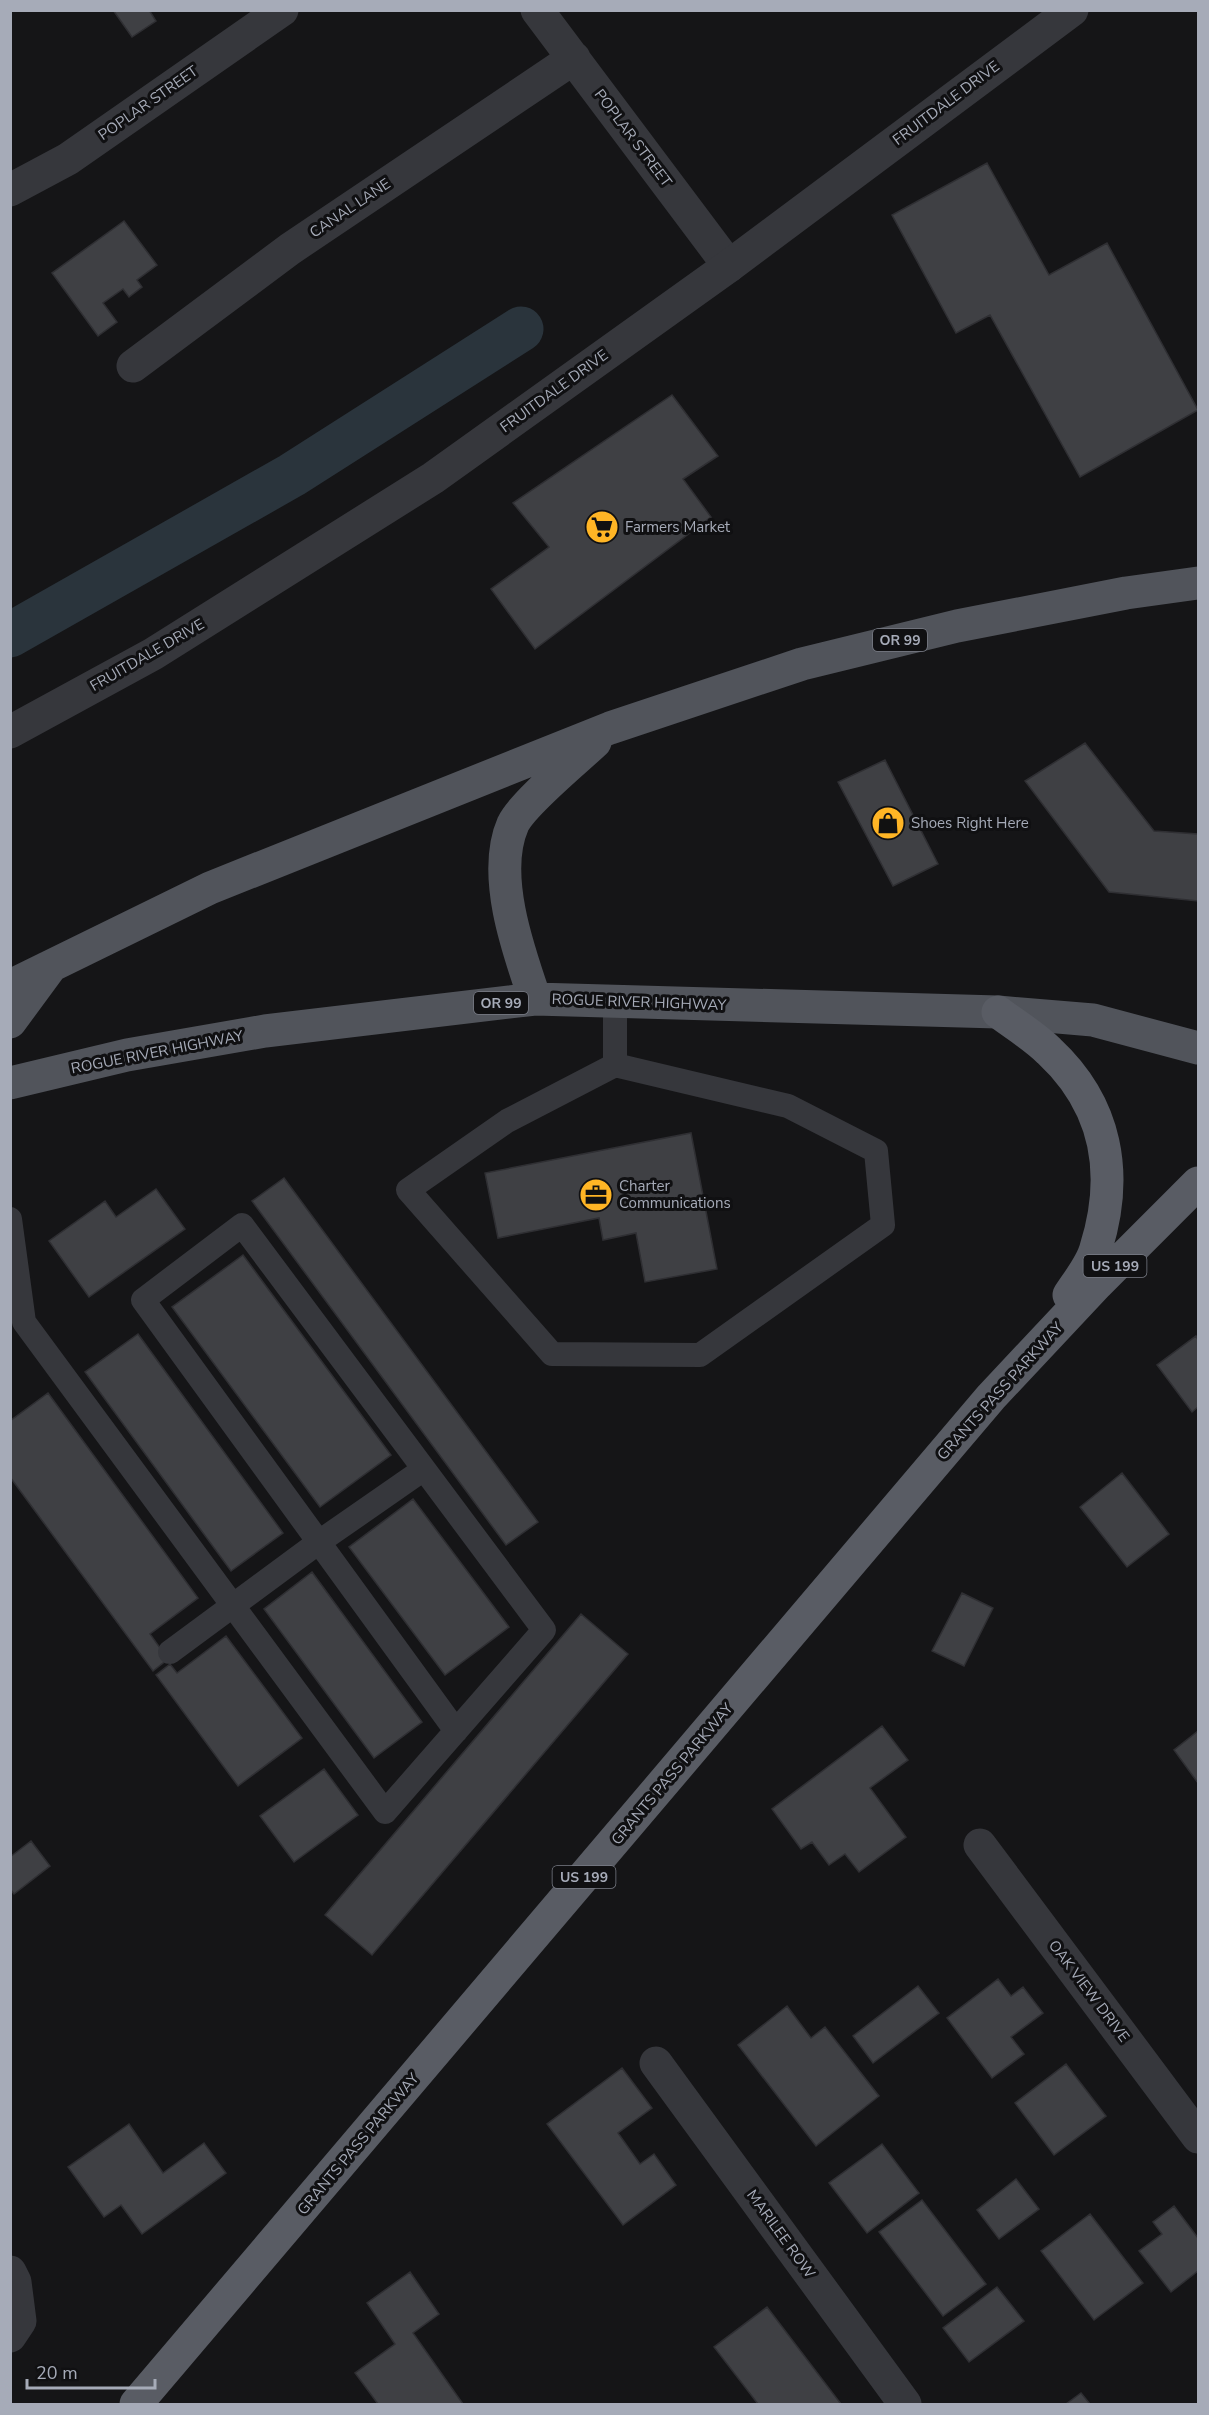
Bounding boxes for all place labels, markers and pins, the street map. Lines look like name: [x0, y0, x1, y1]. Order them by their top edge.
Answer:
supermarket icon: Farmers Market: [584, 509, 620, 545]
place label: Farmers Market: [625, 517, 731, 537]
shop icon: Shoes Right Here: [870, 805, 906, 841]
place label: Shoes Right Here: [911, 813, 1029, 833]
place label: Charter Communications: [619, 1176, 731, 1213]
office icon: Charter Communications: [578, 1177, 614, 1213]

